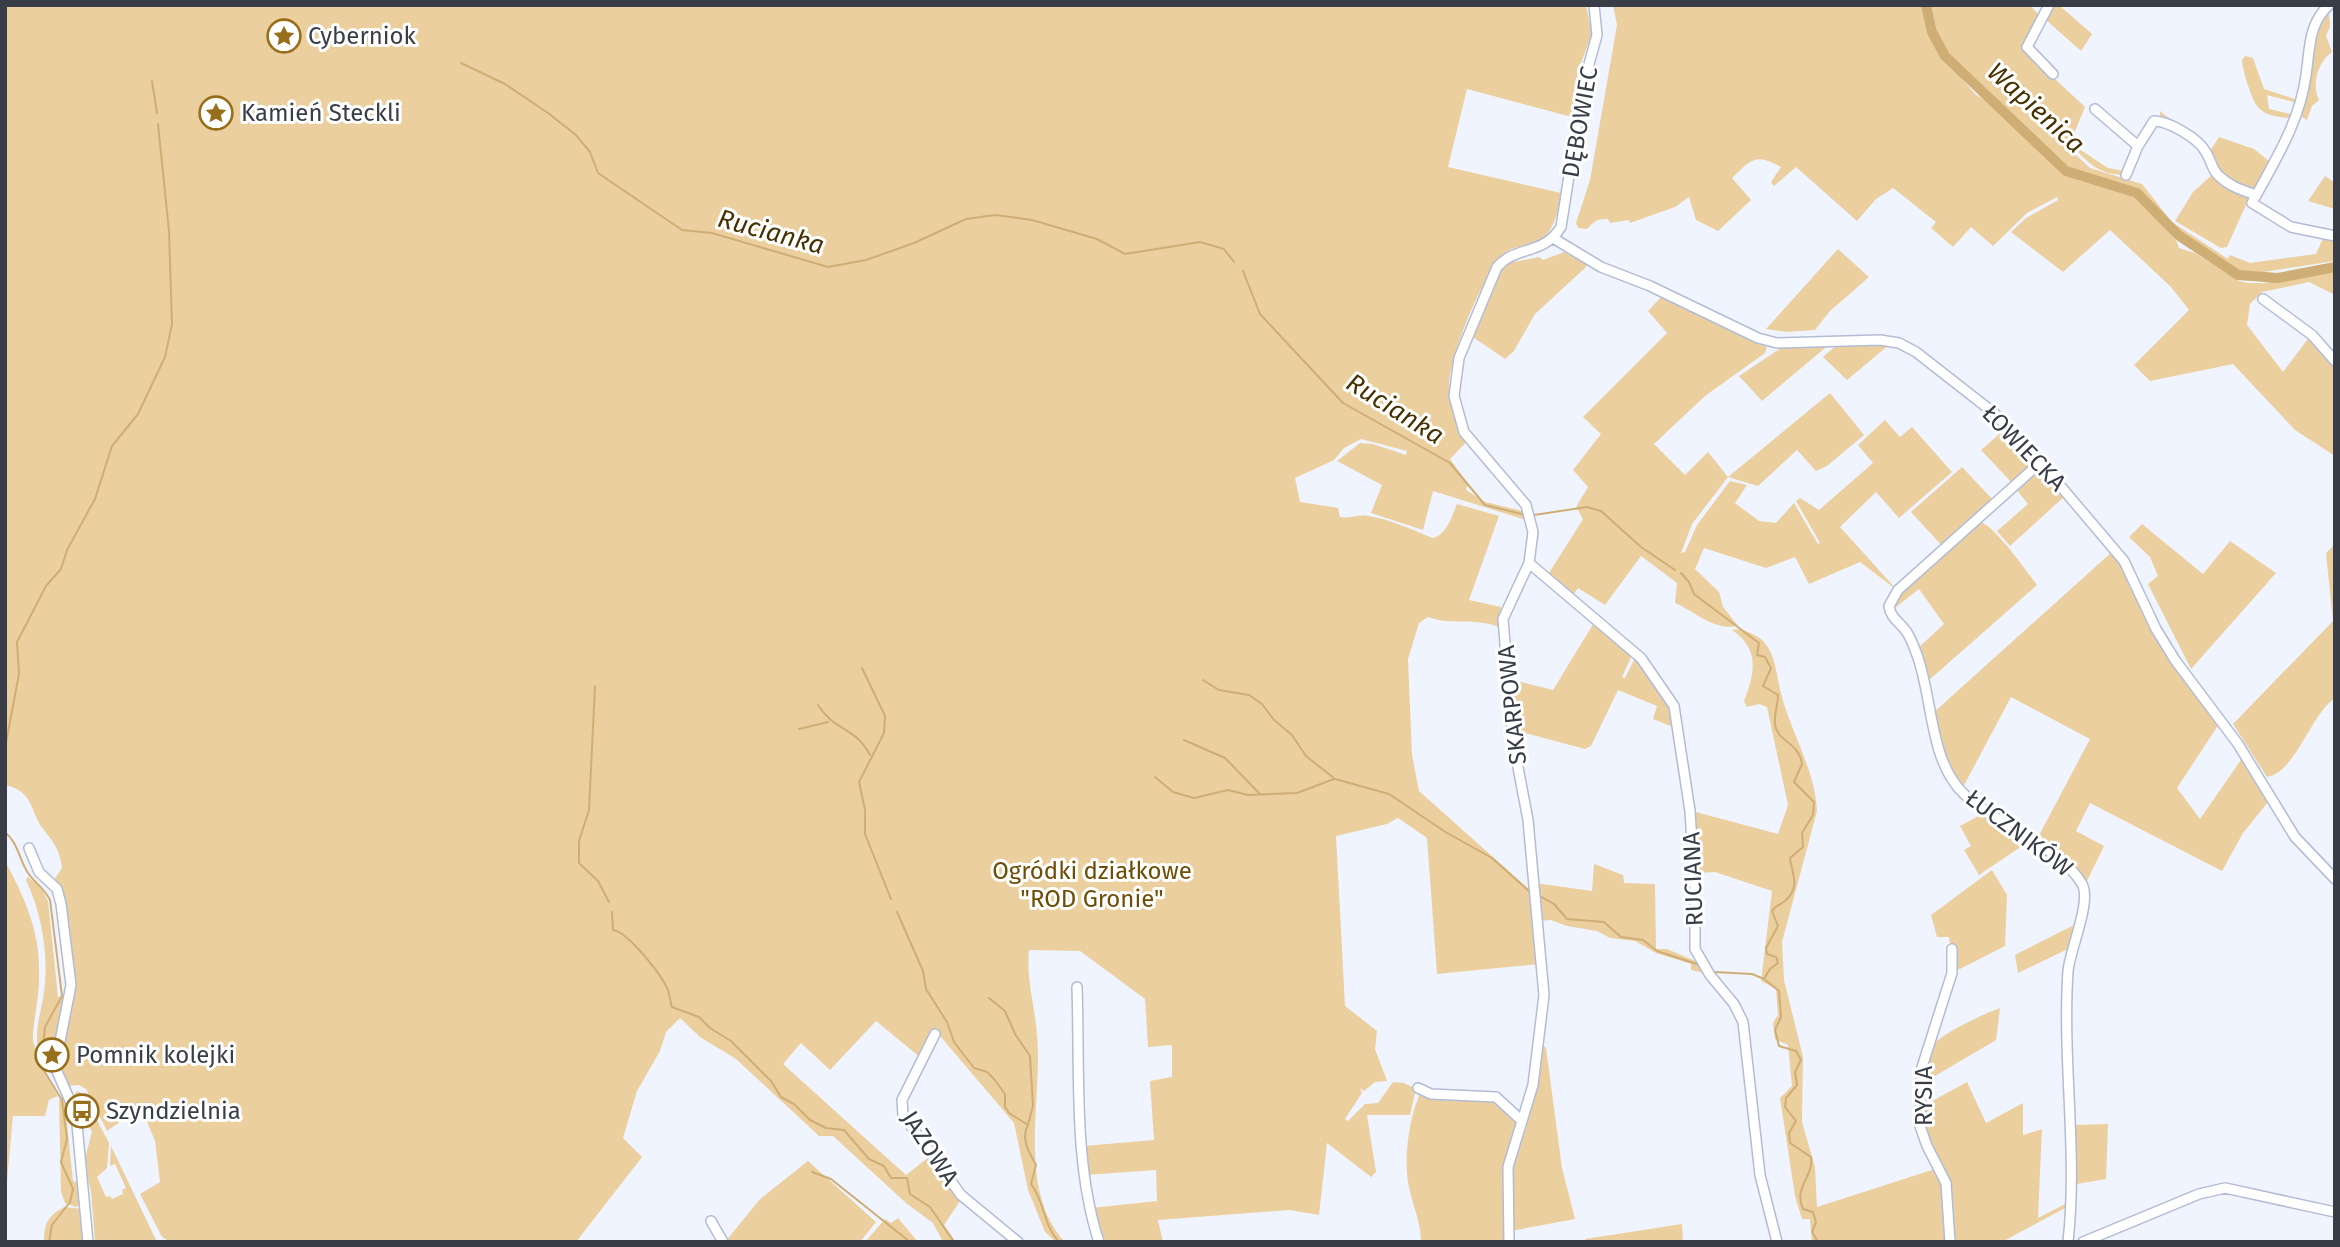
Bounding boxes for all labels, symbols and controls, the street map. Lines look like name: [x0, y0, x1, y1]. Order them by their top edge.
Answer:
place icon: Cyberniok: [265, 17, 303, 55]
place label: Cyberniok: [308, 22, 416, 50]
water label: Wapienica: [1981, 56, 2091, 160]
street label: DĘBOWIEC: [1556, 64, 1604, 180]
place icon: Kamień Steckli: [197, 94, 235, 132]
place label: Kamień Steckli: [241, 99, 401, 127]
water label: Rucianka: [714, 203, 828, 261]
water label: Rucianka: [1341, 367, 1449, 451]
street label: ŁOWIECKA: [1976, 399, 2072, 497]
street label: SKARPOWA: [1492, 644, 1532, 766]
street label: ŁUCZNIKÓW: [1960, 783, 2079, 883]
street label: RUCIANA: [1677, 831, 1709, 927]
park label: Ogródki działkowe "ROD Gronie": [992, 857, 1192, 913]
place icon: Pomnik kolejki: [33, 1036, 71, 1074]
place label: Pomnik kolejki: [76, 1041, 235, 1069]
street label: RYSIA: [1910, 1065, 1938, 1126]
bus stop icon: Szyndzielnia: [63, 1092, 101, 1130]
place label: Szyndzielnia: [106, 1097, 241, 1125]
street label: JAZOWA: [896, 1105, 965, 1191]

